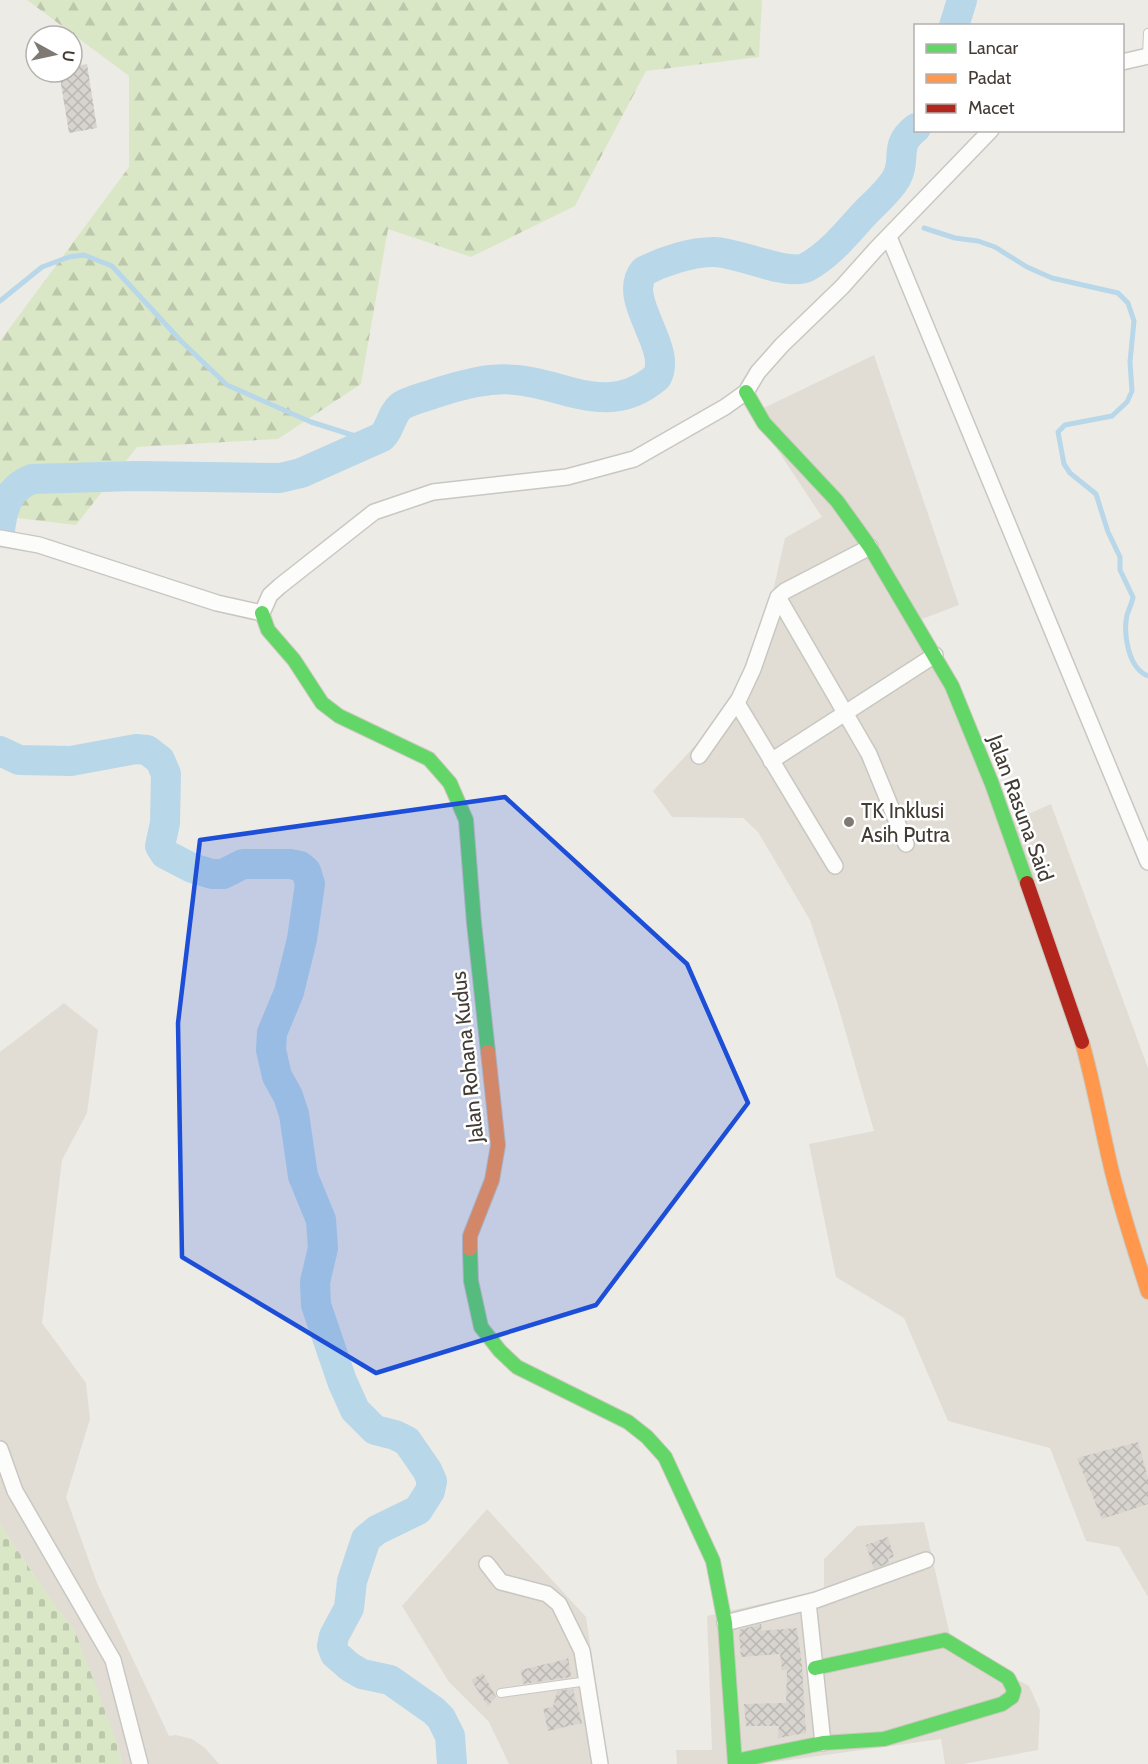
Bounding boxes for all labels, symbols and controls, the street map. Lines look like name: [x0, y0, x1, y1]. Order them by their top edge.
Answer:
north arrow: [24, 24, 84, 84]
legend: [914, 24, 1124, 132]
text: Lancar: [968, 37, 1019, 59]
text: U: [58, 49, 79, 63]
text: Padat: [968, 67, 1011, 89]
text: Macet: [968, 97, 1014, 119]
street label: Jalan Rasuna Said: [983, 730, 1059, 885]
place label: TK Inklusi Asih Putra: [861, 798, 950, 847]
marker: TK Inklusi Asih Putra: [842, 815, 856, 829]
street label: Jalan Rohana Kudus: [446, 970, 489, 1145]

